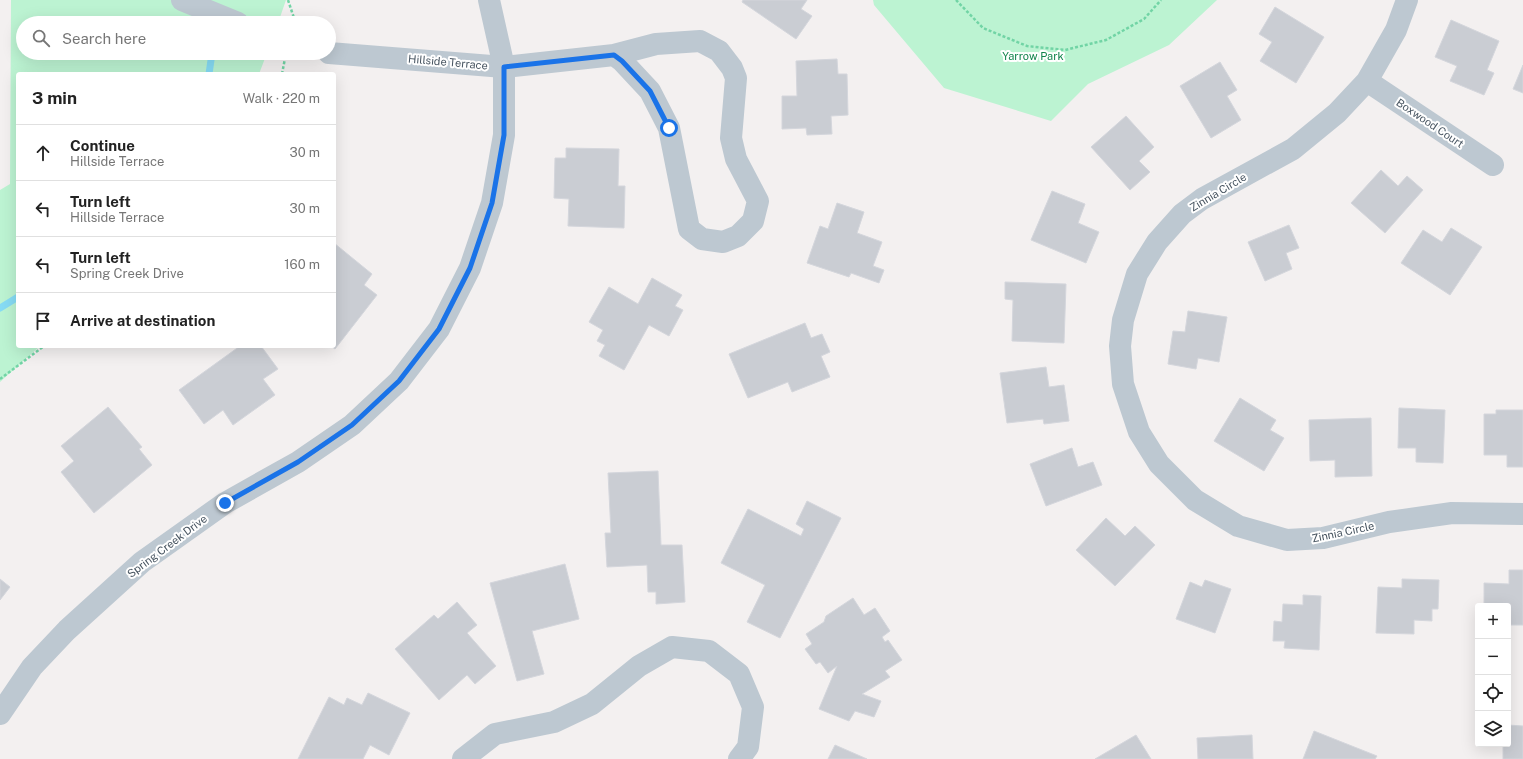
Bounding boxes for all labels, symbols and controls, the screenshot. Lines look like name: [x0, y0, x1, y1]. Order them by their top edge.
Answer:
search box: [16, 16, 336, 60]
icon: search: [30, 27, 52, 49]
text: Search here: [62, 30, 146, 47]
park label: Yarrow Park: [1002, 50, 1064, 62]
street label: Hillside Terrace: [408, 53, 488, 71]
text: 3 min: [32, 88, 77, 108]
text: Walk · 220 m: [243, 91, 320, 106]
street label: Boxwood Court: [1394, 96, 1466, 150]
route start: [660, 119, 678, 137]
text: Continue: [70, 137, 135, 154]
icon: ahead: [32, 142, 54, 164]
text: 30 m: [290, 145, 320, 160]
text: Hillside Terrace: [70, 154, 164, 169]
street label: Zinnia Circle: [1188, 170, 1248, 214]
text: Turn left: [70, 193, 131, 210]
icon: left: [32, 198, 54, 220]
text: 30 m: [290, 201, 320, 216]
text: Hillside Terrace: [70, 210, 164, 225]
text: Turn left: [70, 249, 131, 266]
icon: left: [32, 254, 54, 276]
text: 160 m: [284, 257, 320, 272]
text: Spring Creek Drive: [70, 266, 184, 281]
icon: arrive: [32, 310, 54, 332]
text: Arrive at destination: [70, 312, 215, 329]
route end: [216, 494, 234, 512]
street label: Spring Creek Drive: [125, 512, 209, 580]
street label: Zinnia Circle: [1311, 520, 1375, 544]
map controls: [1475, 603, 1511, 747]
button: +: [1475, 603, 1511, 639]
button: −: [1475, 639, 1511, 675]
button: locate: [1475, 675, 1511, 711]
button: layers: [1475, 711, 1511, 747]

